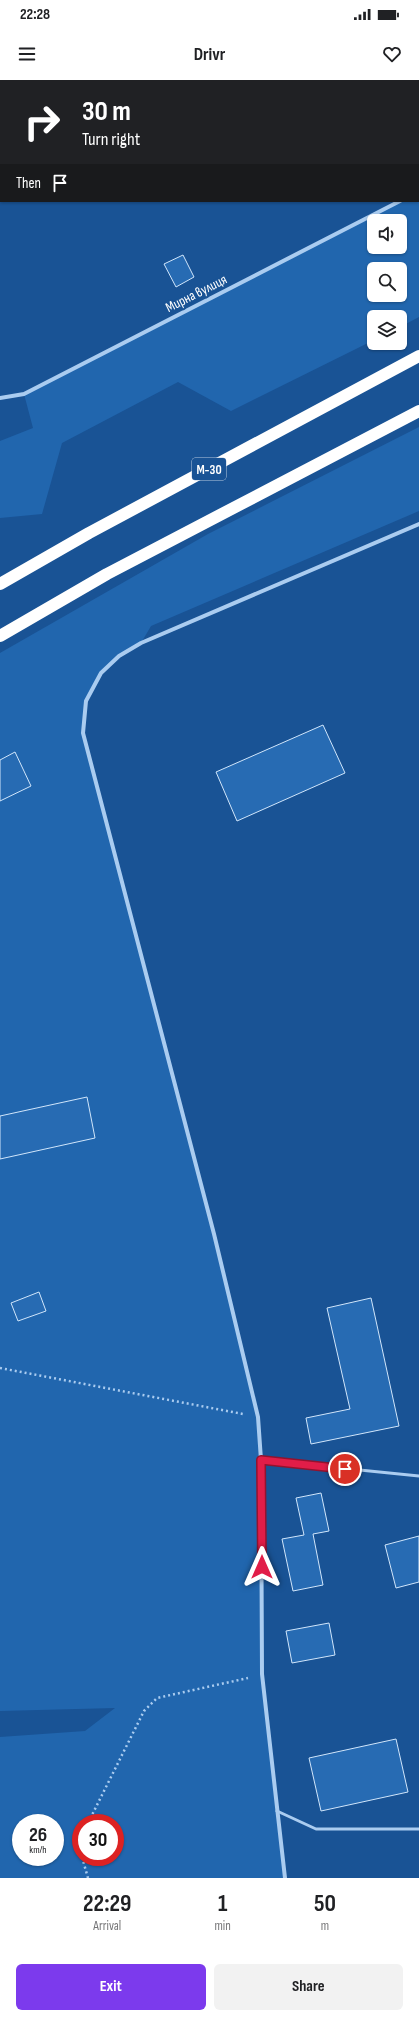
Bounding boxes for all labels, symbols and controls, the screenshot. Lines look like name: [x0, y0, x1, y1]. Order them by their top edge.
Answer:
text: 22:28: [20, 5, 50, 24]
icon: menu: [16, 43, 38, 65]
icon: heart: [381, 43, 403, 65]
text: Drivr: [194, 44, 225, 65]
text: 30 m: [82, 95, 131, 128]
icon: right: [16, 96, 68, 148]
text: Turn right: [82, 129, 140, 150]
icon: arrive: [49, 172, 71, 194]
text: Then: [16, 174, 41, 193]
map controls: [367, 214, 407, 350]
button: sound: [367, 214, 407, 254]
button: search: [367, 262, 407, 302]
street label: Мирна вулиця: [163, 271, 230, 316]
button: layers: [367, 310, 407, 350]
road number: М-30: [192, 458, 226, 480]
pin: [328, 1452, 362, 1486]
icon: arrive: [334, 1458, 356, 1480]
position arrow: [241, 1546, 283, 1588]
speed limit sign: 30: [72, 1814, 124, 1866]
text: 26: [29, 1823, 47, 1847]
text: km/h: [29, 1844, 47, 1856]
text: 22:29: [83, 1889, 131, 1918]
text: 1: [218, 1889, 227, 1918]
text: 50: [314, 1889, 336, 1918]
text: Arrival: [93, 1918, 121, 1934]
text: min: [214, 1918, 231, 1934]
text: m: [321, 1918, 329, 1934]
button: Exit: [16, 1964, 206, 2010]
button: Share: [214, 1964, 403, 2010]

